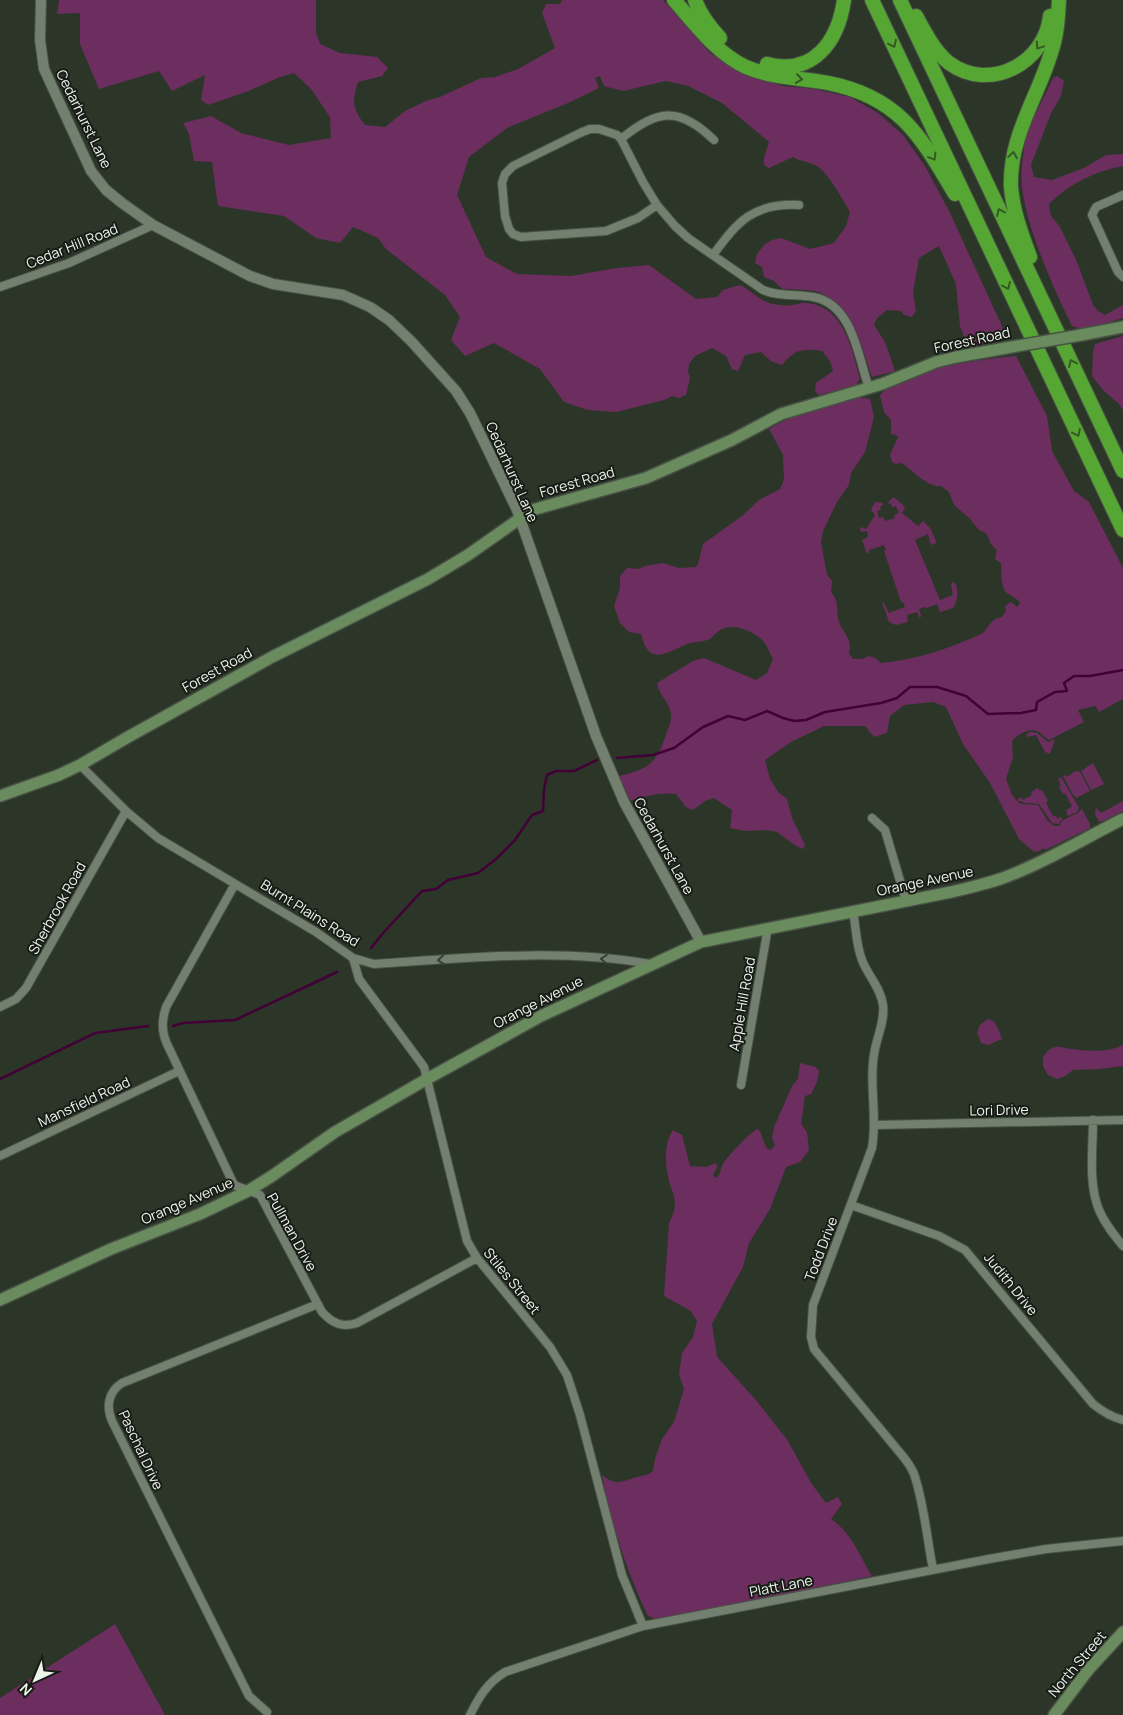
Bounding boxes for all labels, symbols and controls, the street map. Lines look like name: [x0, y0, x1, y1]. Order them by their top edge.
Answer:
one-way arrow: [886, 39, 897, 48]
one-way arrow: [1036, 40, 1045, 50]
street label: Cedarhurst Lane: [52, 66, 117, 171]
one-way arrow: [795, 73, 803, 84]
one-way arrow: [1008, 150, 1018, 159]
one-way arrow: [927, 152, 937, 161]
one-way arrow: [996, 208, 1007, 217]
street label: Cedar Hill Road: [23, 218, 121, 273]
one-way arrow: [1001, 281, 1011, 290]
street label: Forest Road: [932, 322, 1012, 357]
one-way arrow: [1068, 360, 1078, 369]
street label: Cedarhurst Lane: [482, 419, 543, 525]
one-way arrow: [1070, 428, 1081, 437]
street label: Forest Road: [537, 462, 617, 501]
street label: Forest Road: [178, 643, 255, 697]
street label: Cedarhurst Lane: [630, 794, 699, 898]
street label: Sherbrook Road: [23, 858, 90, 957]
street label: Orange Avenue: [875, 861, 975, 900]
street label: Burnt Plains Road: [257, 875, 363, 951]
one-way arrow: [437, 954, 445, 965]
one-way arrow: [599, 954, 607, 965]
street label: Apple Hill Road: [724, 955, 759, 1052]
street label: Orange Avenue: [490, 971, 586, 1032]
street label: Mansfield Road: [35, 1072, 133, 1131]
street label: Lori Drive: [969, 1099, 1029, 1120]
street label: Orange Avenue: [138, 1173, 236, 1228]
street label: Pullman Drive: [263, 1189, 322, 1274]
street label: Todd Drive: [800, 1214, 842, 1284]
street label: Stiles Street: [480, 1244, 545, 1318]
street label: Judith Drive: [980, 1248, 1043, 1319]
street label: Paschal Drive: [115, 1407, 168, 1493]
street label: Platt Lane: [748, 1570, 814, 1601]
street label: North Street: [1043, 1626, 1110, 1701]
north arrow: [10, 1655, 60, 1705]
text: N: [15, 1679, 36, 1700]

